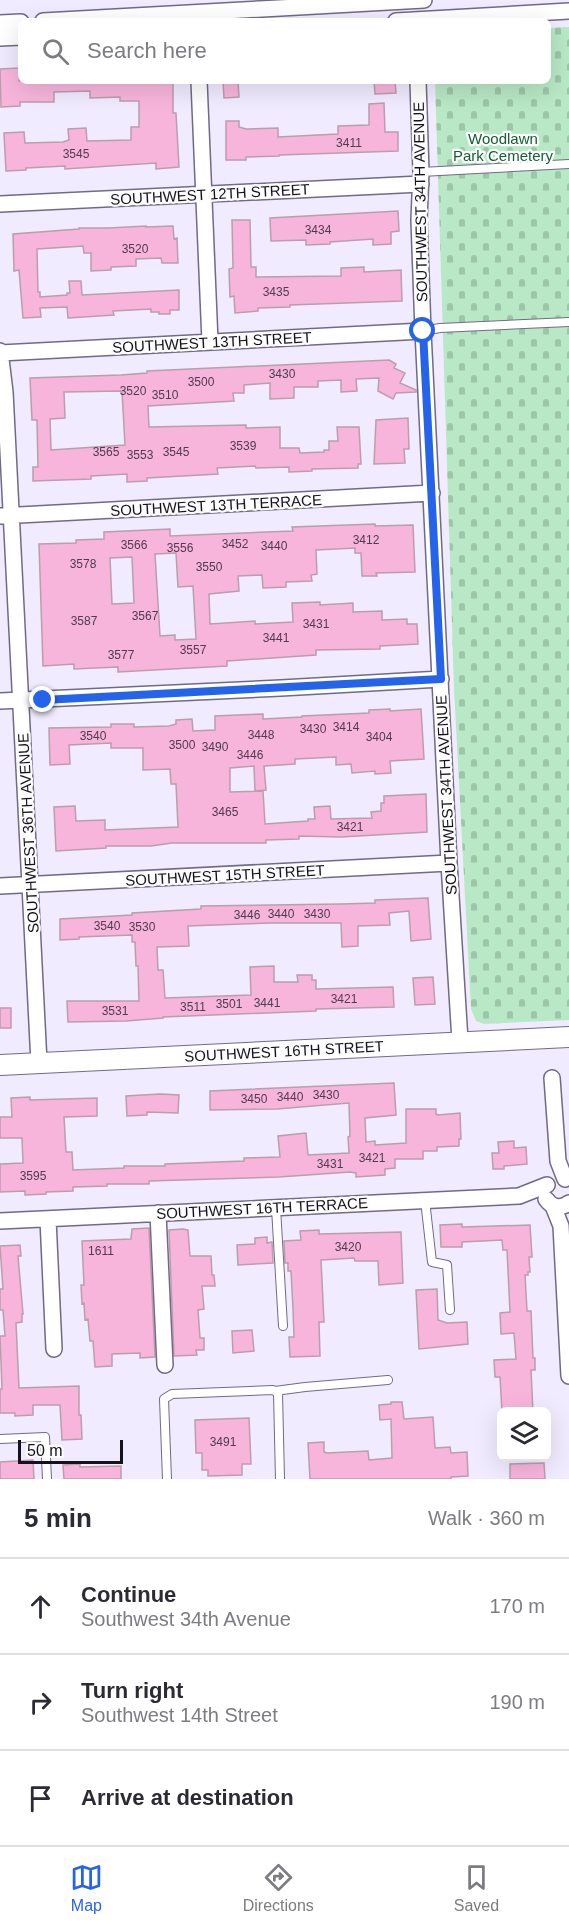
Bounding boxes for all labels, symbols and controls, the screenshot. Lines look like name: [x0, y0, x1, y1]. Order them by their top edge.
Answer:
search box: [18, 18, 551, 84]
icon: search: [39, 35, 72, 68]
text: Search here: [87, 38, 207, 63]
street label: SOUTHWEST 34TH AVENUE: [410, 102, 430, 302]
park label: Woodlawn Park Cemetery: [453, 130, 554, 164]
house number: 3411: [336, 136, 362, 150]
house number: 3545: [63, 147, 90, 161]
street label: SOUTHWEST 12TH STREET: [110, 180, 310, 208]
house number: 3434: [305, 223, 332, 237]
house number: 3520: [122, 242, 149, 256]
house number: 3435: [263, 285, 290, 299]
route start: [409, 317, 435, 343]
street label: SOUTHWEST 13TH STREET: [112, 328, 312, 356]
house number: 3430: [269, 367, 296, 381]
house number: 3500: [188, 375, 215, 389]
house number: 3520: [120, 384, 147, 398]
house number: 3510: [152, 388, 179, 402]
house number: 3539: [230, 439, 257, 453]
house number: 3565: [93, 445, 120, 459]
house number: 3545: [163, 445, 190, 459]
house number: 3553: [127, 448, 154, 462]
street label: SOUTHWEST 13TH TERRACE: [110, 491, 322, 519]
house number: 3412: [353, 533, 380, 547]
house number: 3452: [222, 537, 249, 551]
house number: 3566: [121, 538, 148, 552]
house number: 3440: [261, 539, 288, 553]
house number: 3556: [167, 541, 194, 555]
house number: 3578: [70, 557, 97, 571]
house number: 3550: [196, 560, 223, 574]
house number: 3567: [132, 609, 159, 623]
house number: 3587: [71, 614, 98, 628]
house number: 3431: [303, 617, 330, 631]
house number: 3441: [263, 631, 290, 645]
house number: 3557: [180, 643, 207, 657]
house number: 3577: [108, 648, 135, 662]
route end: [29, 686, 55, 712]
street label: SOUTHWEST 34TH AVENUE: [432, 695, 460, 895]
house number: 3414: [333, 720, 360, 734]
house number: 3430: [300, 722, 327, 736]
house number: 3448: [248, 728, 275, 742]
house number: 3540: [80, 729, 107, 743]
house number: 3404: [366, 730, 393, 744]
street label: SOUTHWEST 36TH AVENUE: [14, 733, 42, 933]
house number: 3500: [169, 738, 196, 752]
house number: 3490: [202, 740, 229, 754]
house number: 3446: [237, 748, 264, 762]
house number: 3465: [212, 805, 239, 819]
house number: 3421: [337, 820, 364, 834]
street label: SOUTHWEST 15TH STREET: [125, 861, 325, 889]
house number: 3440: [268, 907, 295, 921]
house number: 3430: [304, 907, 331, 921]
house number: 3446: [234, 908, 261, 922]
house number: 3540: [94, 919, 121, 933]
house number: 3530: [129, 920, 156, 934]
house number: 3421: [331, 992, 358, 1006]
house number: 3441: [254, 996, 281, 1010]
house number: 3501: [216, 997, 243, 1011]
house number: 3511: [180, 1000, 206, 1014]
house number: 3531: [102, 1004, 129, 1018]
street label: SOUTHWEST 16TH STREET: [184, 1037, 384, 1065]
house number: 3430: [313, 1088, 340, 1102]
house number: 3440: [277, 1090, 304, 1104]
house number: 3450: [241, 1092, 268, 1106]
house number: 3421: [359, 1151, 386, 1165]
house number: 3431: [317, 1157, 344, 1171]
house number: 3595: [20, 1169, 47, 1183]
street label: SOUTHWEST 16TH TERRACE: [156, 1194, 368, 1222]
house number: 3420: [335, 1240, 362, 1254]
house number: 1611: [88, 1244, 114, 1258]
map controls: [497, 1407, 551, 1461]
button: layers: [497, 1407, 551, 1461]
house number: 3491: [210, 1435, 237, 1449]
scale bar: [18, 1437, 123, 1464]
text: 50 m: [27, 1442, 63, 1459]
text: 5 min: [24, 1503, 92, 1533]
text: Walk · 360 m: [428, 1507, 545, 1529]
text: Continue: [81, 1582, 176, 1607]
icon: ahead: [24, 1590, 57, 1623]
text: 170 m: [489, 1595, 545, 1617]
text: Southwest 34th Avenue: [81, 1608, 291, 1630]
text: Turn right: [81, 1678, 183, 1703]
icon: right: [24, 1686, 57, 1719]
text: 190 m: [489, 1691, 545, 1713]
text: Southwest 14th Street: [81, 1704, 278, 1726]
icon: arrive: [24, 1782, 57, 1815]
text: Arrive at destination: [81, 1785, 294, 1810]
tab: Map: [70, 1861, 103, 1915]
tab: Directions: [243, 1861, 314, 1915]
tab: Saved: [454, 1861, 499, 1915]

